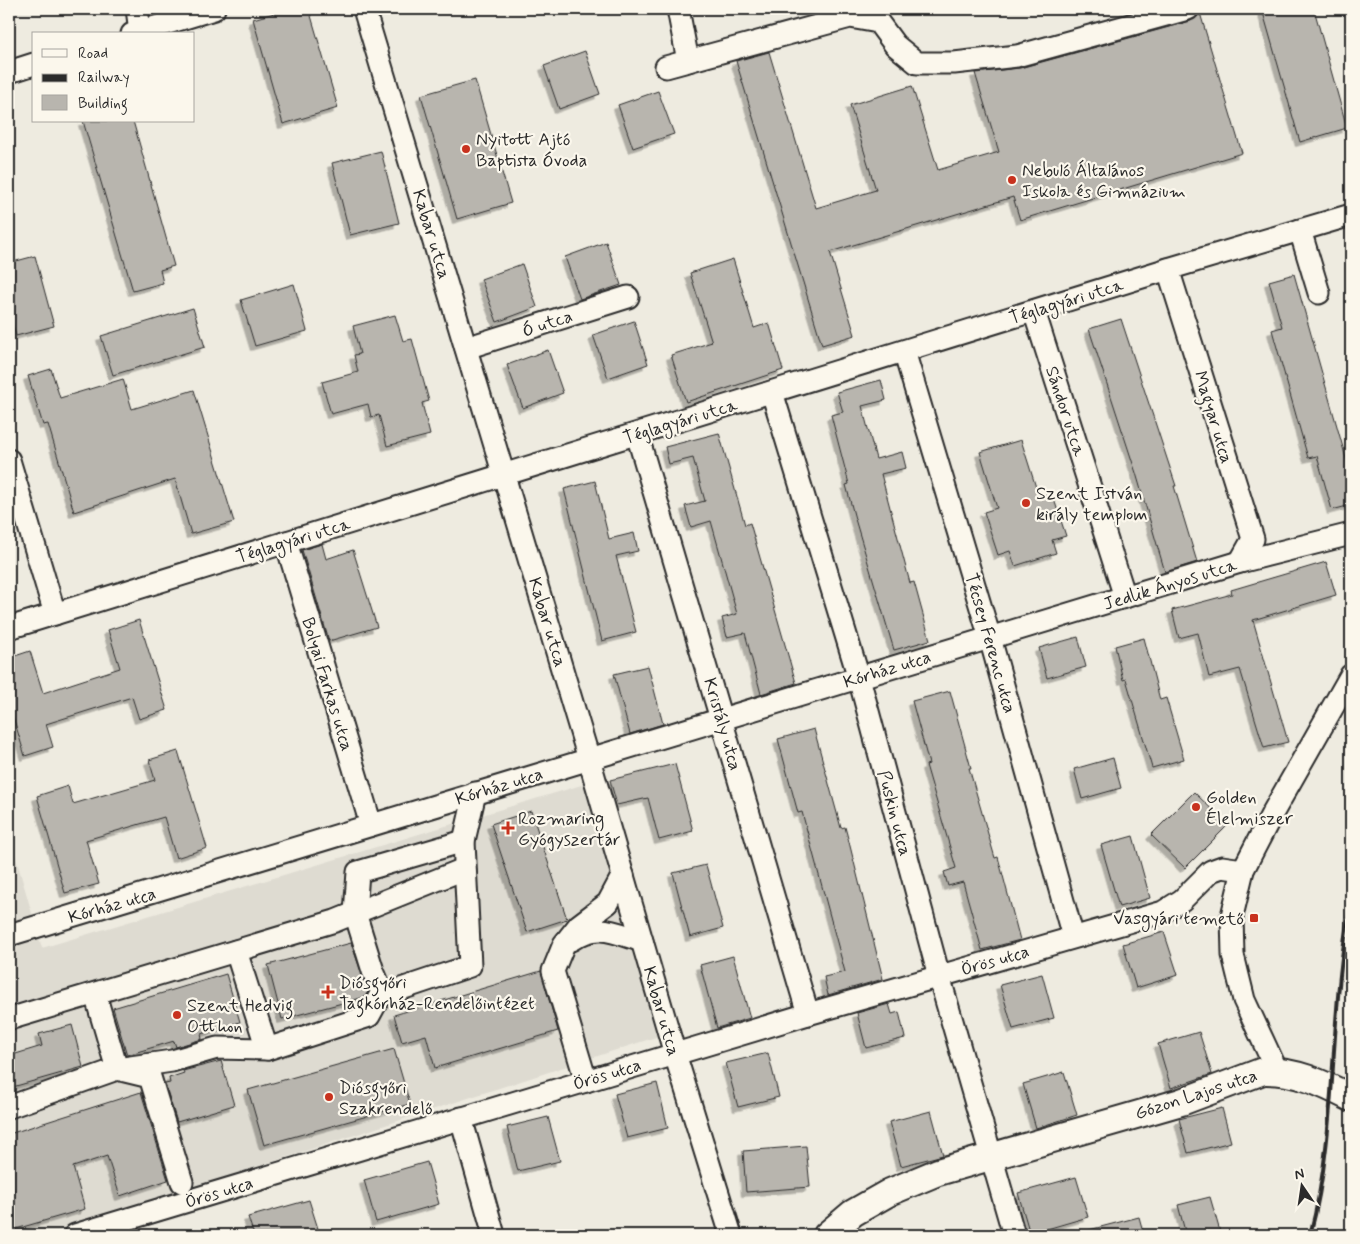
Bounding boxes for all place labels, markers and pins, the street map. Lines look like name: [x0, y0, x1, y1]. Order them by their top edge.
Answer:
place label: Nyitott Ajtó Baptista Óvoda: [476, 128, 587, 173]
marker: Nyitott Ajtó Baptista Óvoda: [460, 143, 472, 155]
place label: Nebuló Általános Iskola és Gimnázium: [1022, 159, 1186, 204]
marker: Nebuló Általános Iskola és Gimnázium: [1006, 174, 1018, 186]
place label: Szent István király templom: [1036, 482, 1148, 527]
marker: Szent István király templom: [1020, 497, 1032, 509]
place label: Golden Élelmiszer: [1206, 786, 1293, 831]
marker: Golden Élelmiszer: [1190, 801, 1202, 813]
place label: Rozmaring Gyógyszertár: [518, 807, 621, 852]
marker: Rozmaring Gyógyszertár: [502, 822, 514, 834]
place label: Vasgyári temető: [1113, 907, 1244, 932]
marker: Vasgyári temető: [1248, 912, 1260, 924]
place label: Diósgyőri Tagkórház-Rendelőintézet: [339, 971, 535, 1018]
marker: Diósgyőri Tagkórház-Rendelőintézet: [321, 985, 335, 999]
place label: Szent Hedvig Otthon: [187, 994, 293, 1039]
marker: Szent Hedvig Otthon: [171, 1009, 183, 1021]
place label: Diósgyőri Szakrendelő: [339, 1076, 433, 1121]
marker: Diósgyőri Szakrendelő: [323, 1091, 335, 1103]

